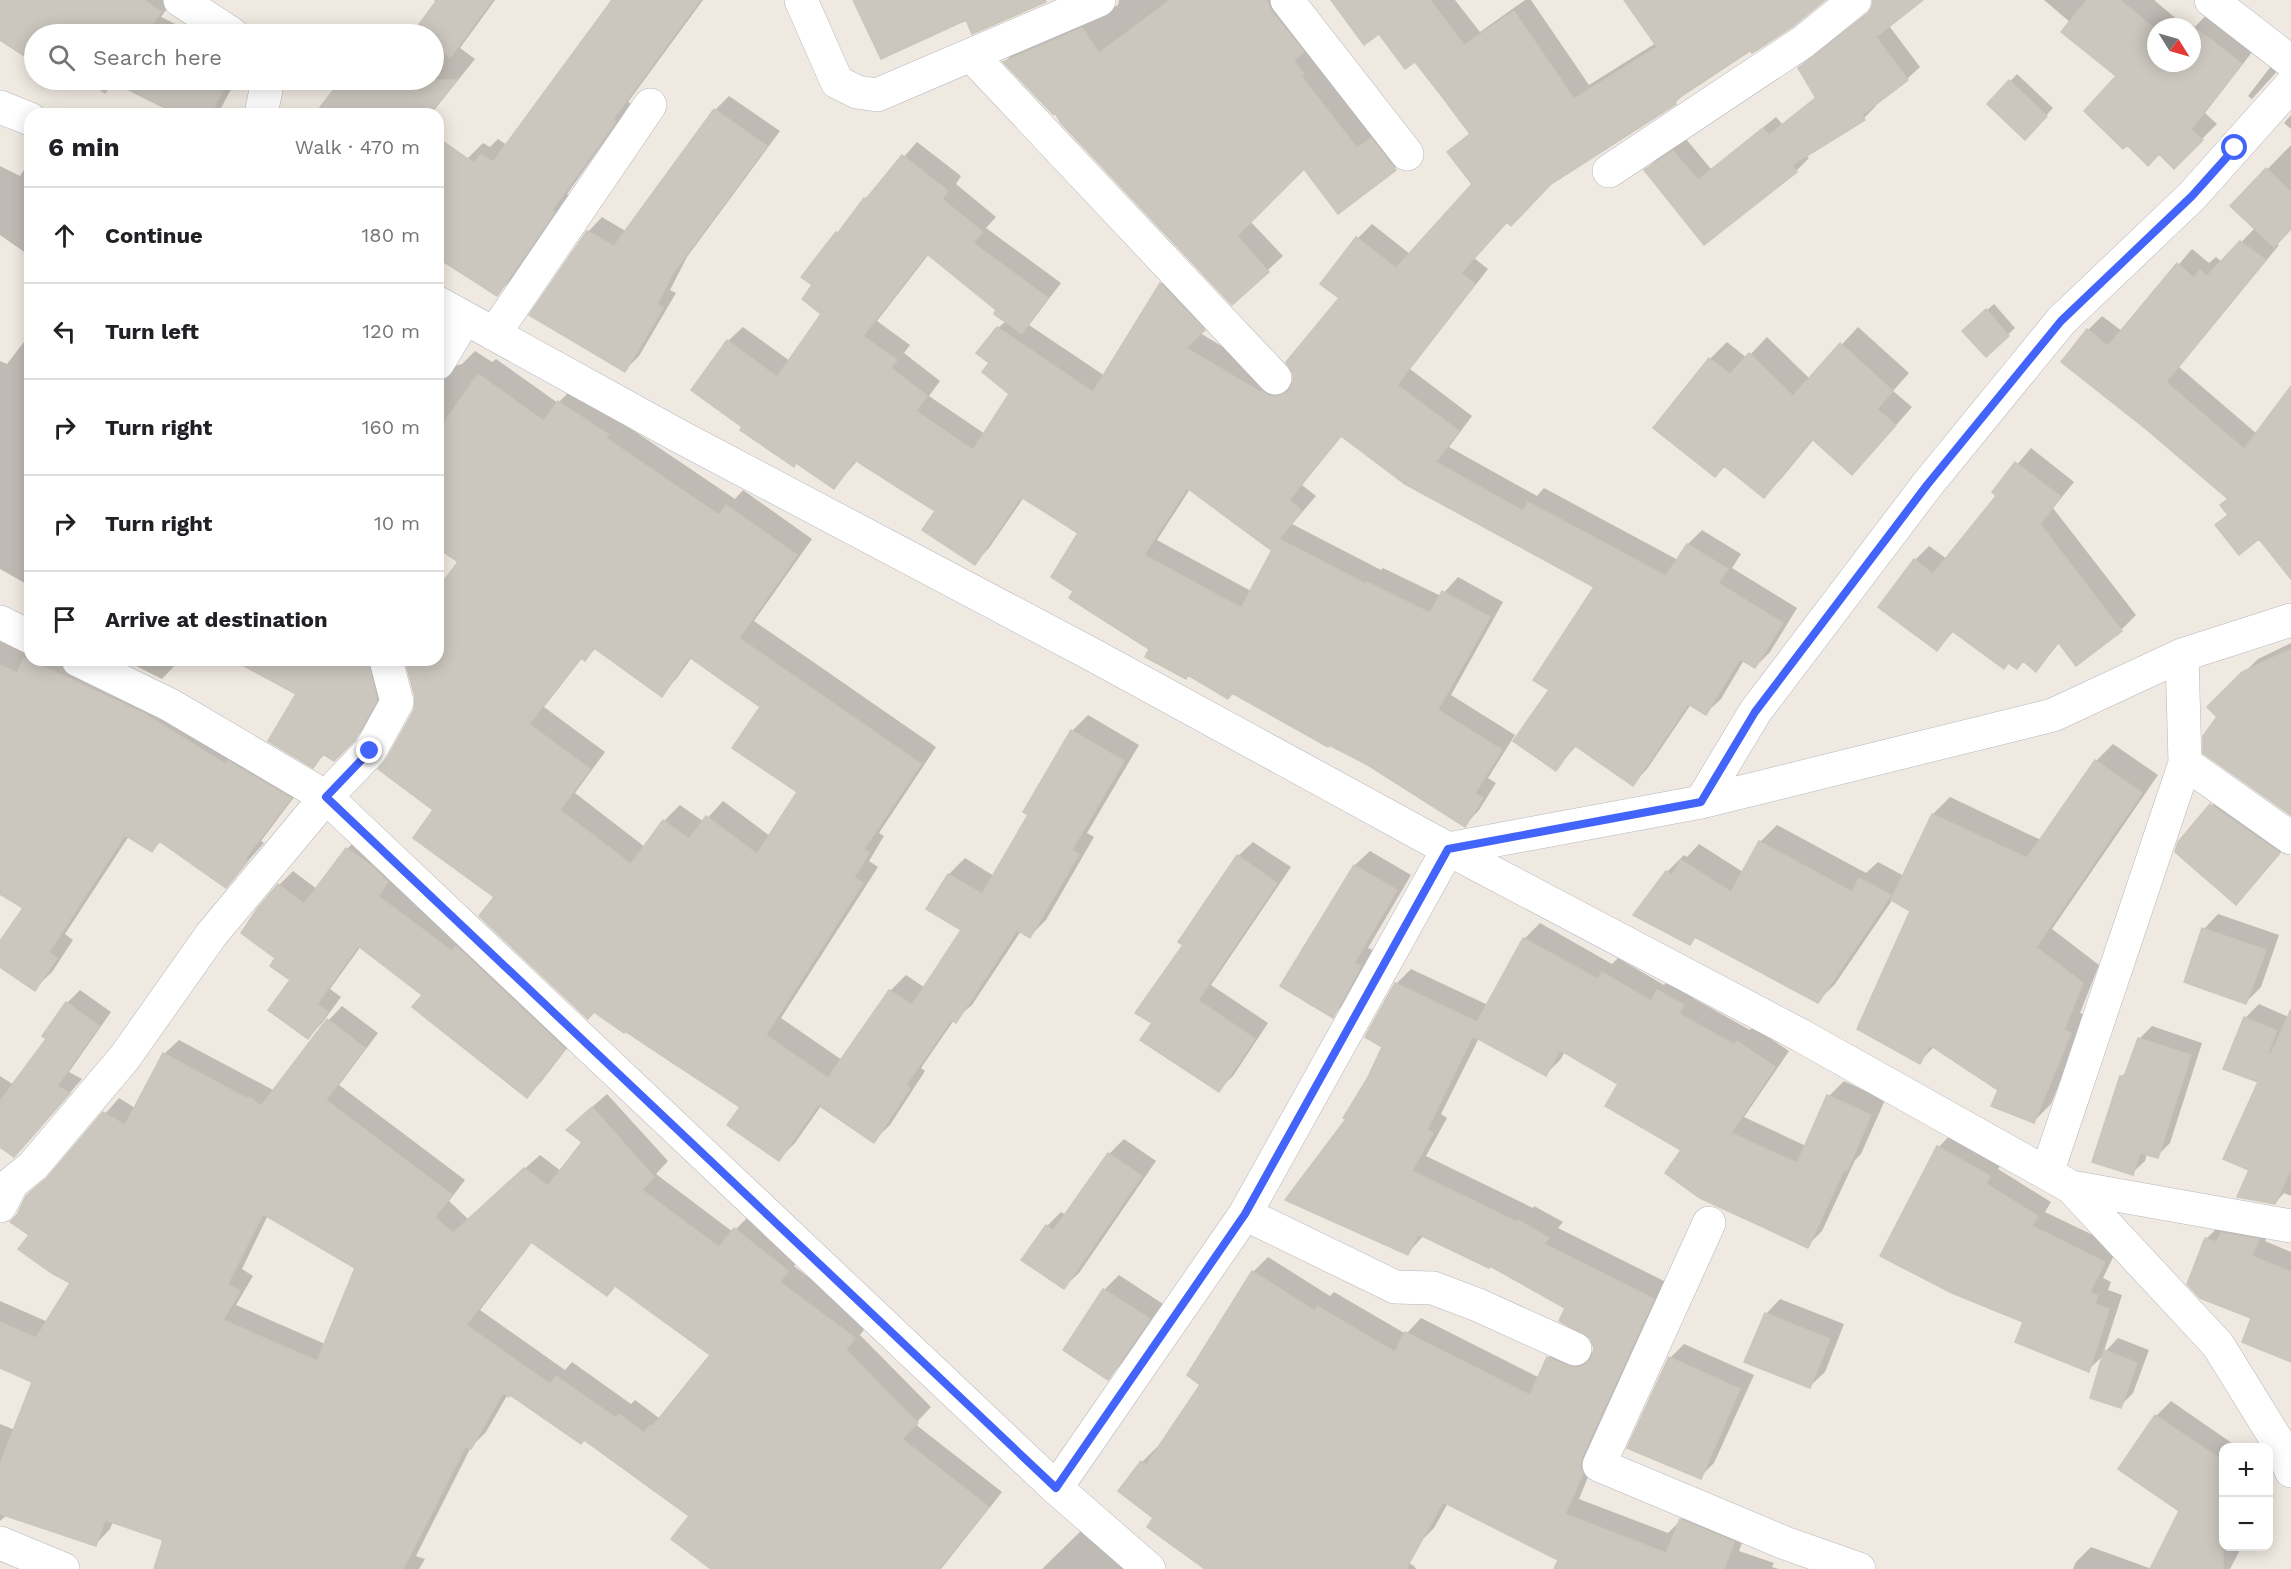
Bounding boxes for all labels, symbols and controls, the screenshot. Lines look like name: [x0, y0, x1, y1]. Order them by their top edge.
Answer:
north arrow: [2147, 18, 2201, 72]
search box: [24, 24, 444, 90]
icon: search: [45, 41, 78, 74]
text: Search here: [93, 45, 222, 70]
text: 6 min: [48, 132, 120, 162]
route start: [2221, 134, 2247, 160]
text: Walk · 470 m: [295, 135, 420, 159]
icon: ahead: [48, 219, 81, 252]
text: Continue: [105, 223, 203, 248]
text: 180 m: [362, 223, 420, 247]
icon: left: [48, 315, 81, 348]
text: Turn left: [105, 319, 199, 344]
text: 120 m: [362, 319, 420, 343]
icon: right: [48, 411, 81, 444]
text: Turn right: [105, 415, 212, 440]
text: 160 m: [362, 415, 420, 439]
icon: right: [48, 507, 81, 540]
text: Turn right: [105, 511, 212, 536]
text: 10 m: [374, 511, 420, 535]
icon: arrive: [48, 603, 81, 636]
text: Arrive at destination: [105, 607, 328, 632]
route end: [356, 737, 382, 763]
map controls: [2219, 1443, 2273, 1551]
button: +: [2219, 1443, 2273, 1497]
button: −: [2219, 1497, 2273, 1551]

